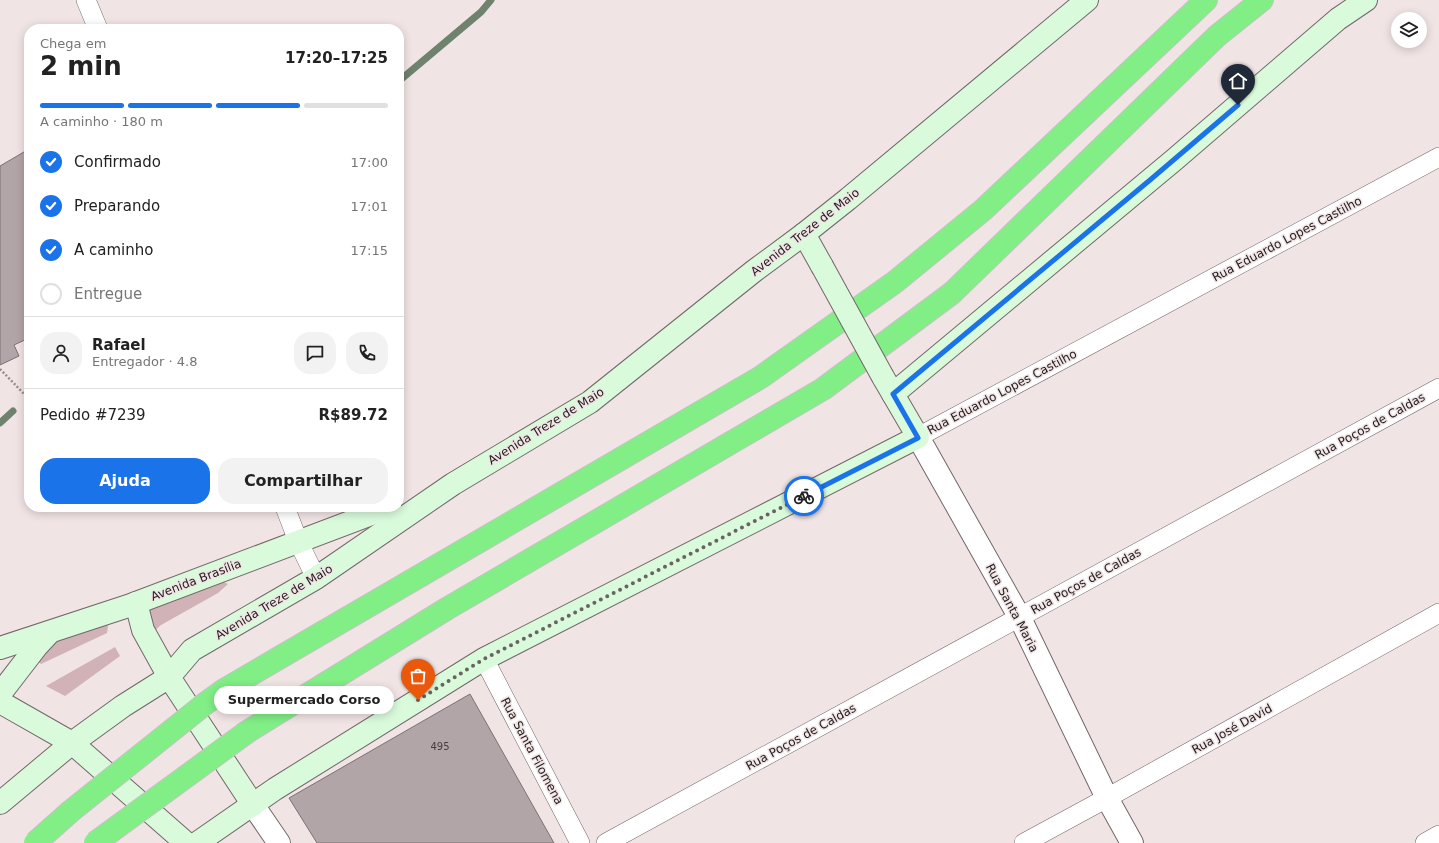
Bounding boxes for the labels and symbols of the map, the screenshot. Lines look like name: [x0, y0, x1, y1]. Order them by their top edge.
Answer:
pin: [1221, 64, 1255, 105]
street label: Avenida Treze de Maio: [748, 185, 862, 279]
street label: Rua Eduardo Lopes Castilho: [1210, 194, 1364, 284]
street label: Rua Eduardo Lopes Castilho: [925, 347, 1079, 437]
street label: Avenida Treze de Maio: [485, 385, 607, 467]
street label: Rua Poços de Caldas: [1312, 390, 1428, 462]
courier: [784, 476, 824, 516]
street label: Rua Poços de Caldas: [1028, 545, 1144, 617]
street label: Avenida Brasília: [149, 556, 243, 604]
street label: Avenida Treze de Maio: [213, 561, 335, 643]
street label: Rua Santa Maria: [983, 561, 1041, 655]
pin: [401, 659, 435, 700]
callout: Supermercado Corso: [214, 686, 394, 714]
street label: Rua Santa Filomena: [498, 695, 566, 807]
street label: Rua Poços de Caldas: [743, 701, 859, 773]
street label: Rua José David: [1189, 701, 1275, 757]
house number: 495: [430, 741, 450, 752]

